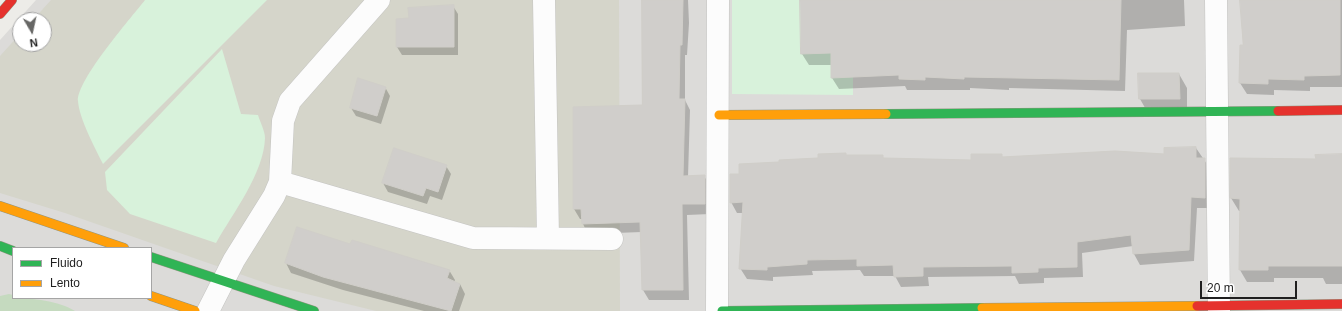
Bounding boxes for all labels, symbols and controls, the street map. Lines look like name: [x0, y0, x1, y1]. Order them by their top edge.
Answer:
north arrow: [12, 12, 52, 52]
text: N: [29, 36, 39, 49]
legend: [12, 247, 152, 299]
text: Fluido: [50, 256, 83, 270]
scale bar: [1202, 273, 1299, 299]
text: Lento: [50, 276, 80, 290]
text: 20 m: [1207, 281, 1234, 295]

